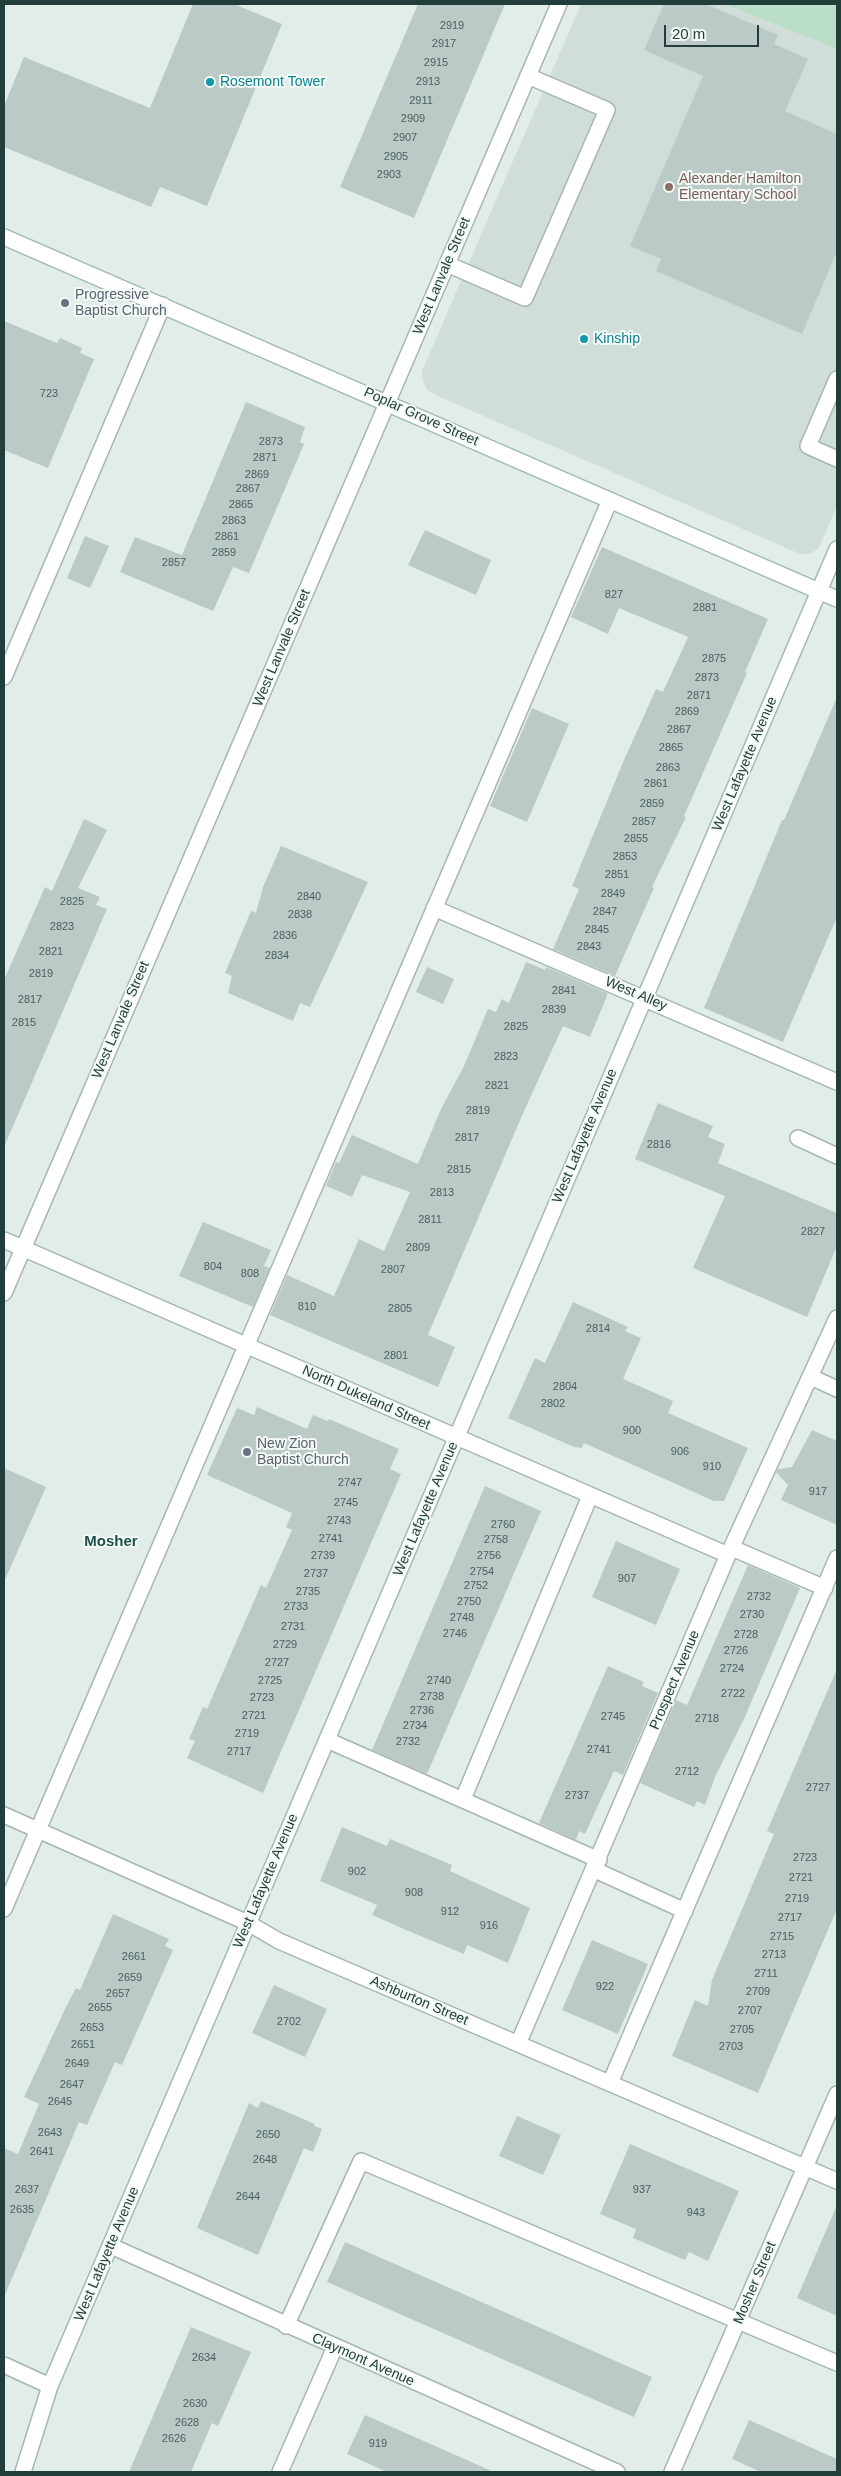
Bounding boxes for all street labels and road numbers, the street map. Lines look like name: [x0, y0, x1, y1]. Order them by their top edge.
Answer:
street label: West Lanvale Street: [410, 215, 474, 337]
street label: Poplar Grove Street: [361, 384, 481, 450]
street label: West Lanvale Street: [250, 587, 314, 709]
street label: West Lafayette Avenue: [709, 694, 781, 834]
street label: West Lanvale Street: [89, 959, 153, 1081]
street label: West Alley: [602, 973, 670, 1015]
street label: West Lafayette Avenue: [549, 1066, 621, 1206]
street label: North Dukeland Street: [299, 1362, 433, 1434]
street label: West Lafayette Avenue: [390, 1439, 462, 1579]
street label: Prospect Avenue: [646, 1628, 704, 1732]
street label: West Lafayette Avenue: [230, 1811, 302, 1951]
street label: Ashburton Street: [367, 1973, 471, 2029]
street label: West Lafayette Avenue: [71, 2184, 143, 2324]
street label: Mosher Street: [730, 2239, 780, 2327]
street label: Claymont Avenue: [309, 2330, 417, 2390]

